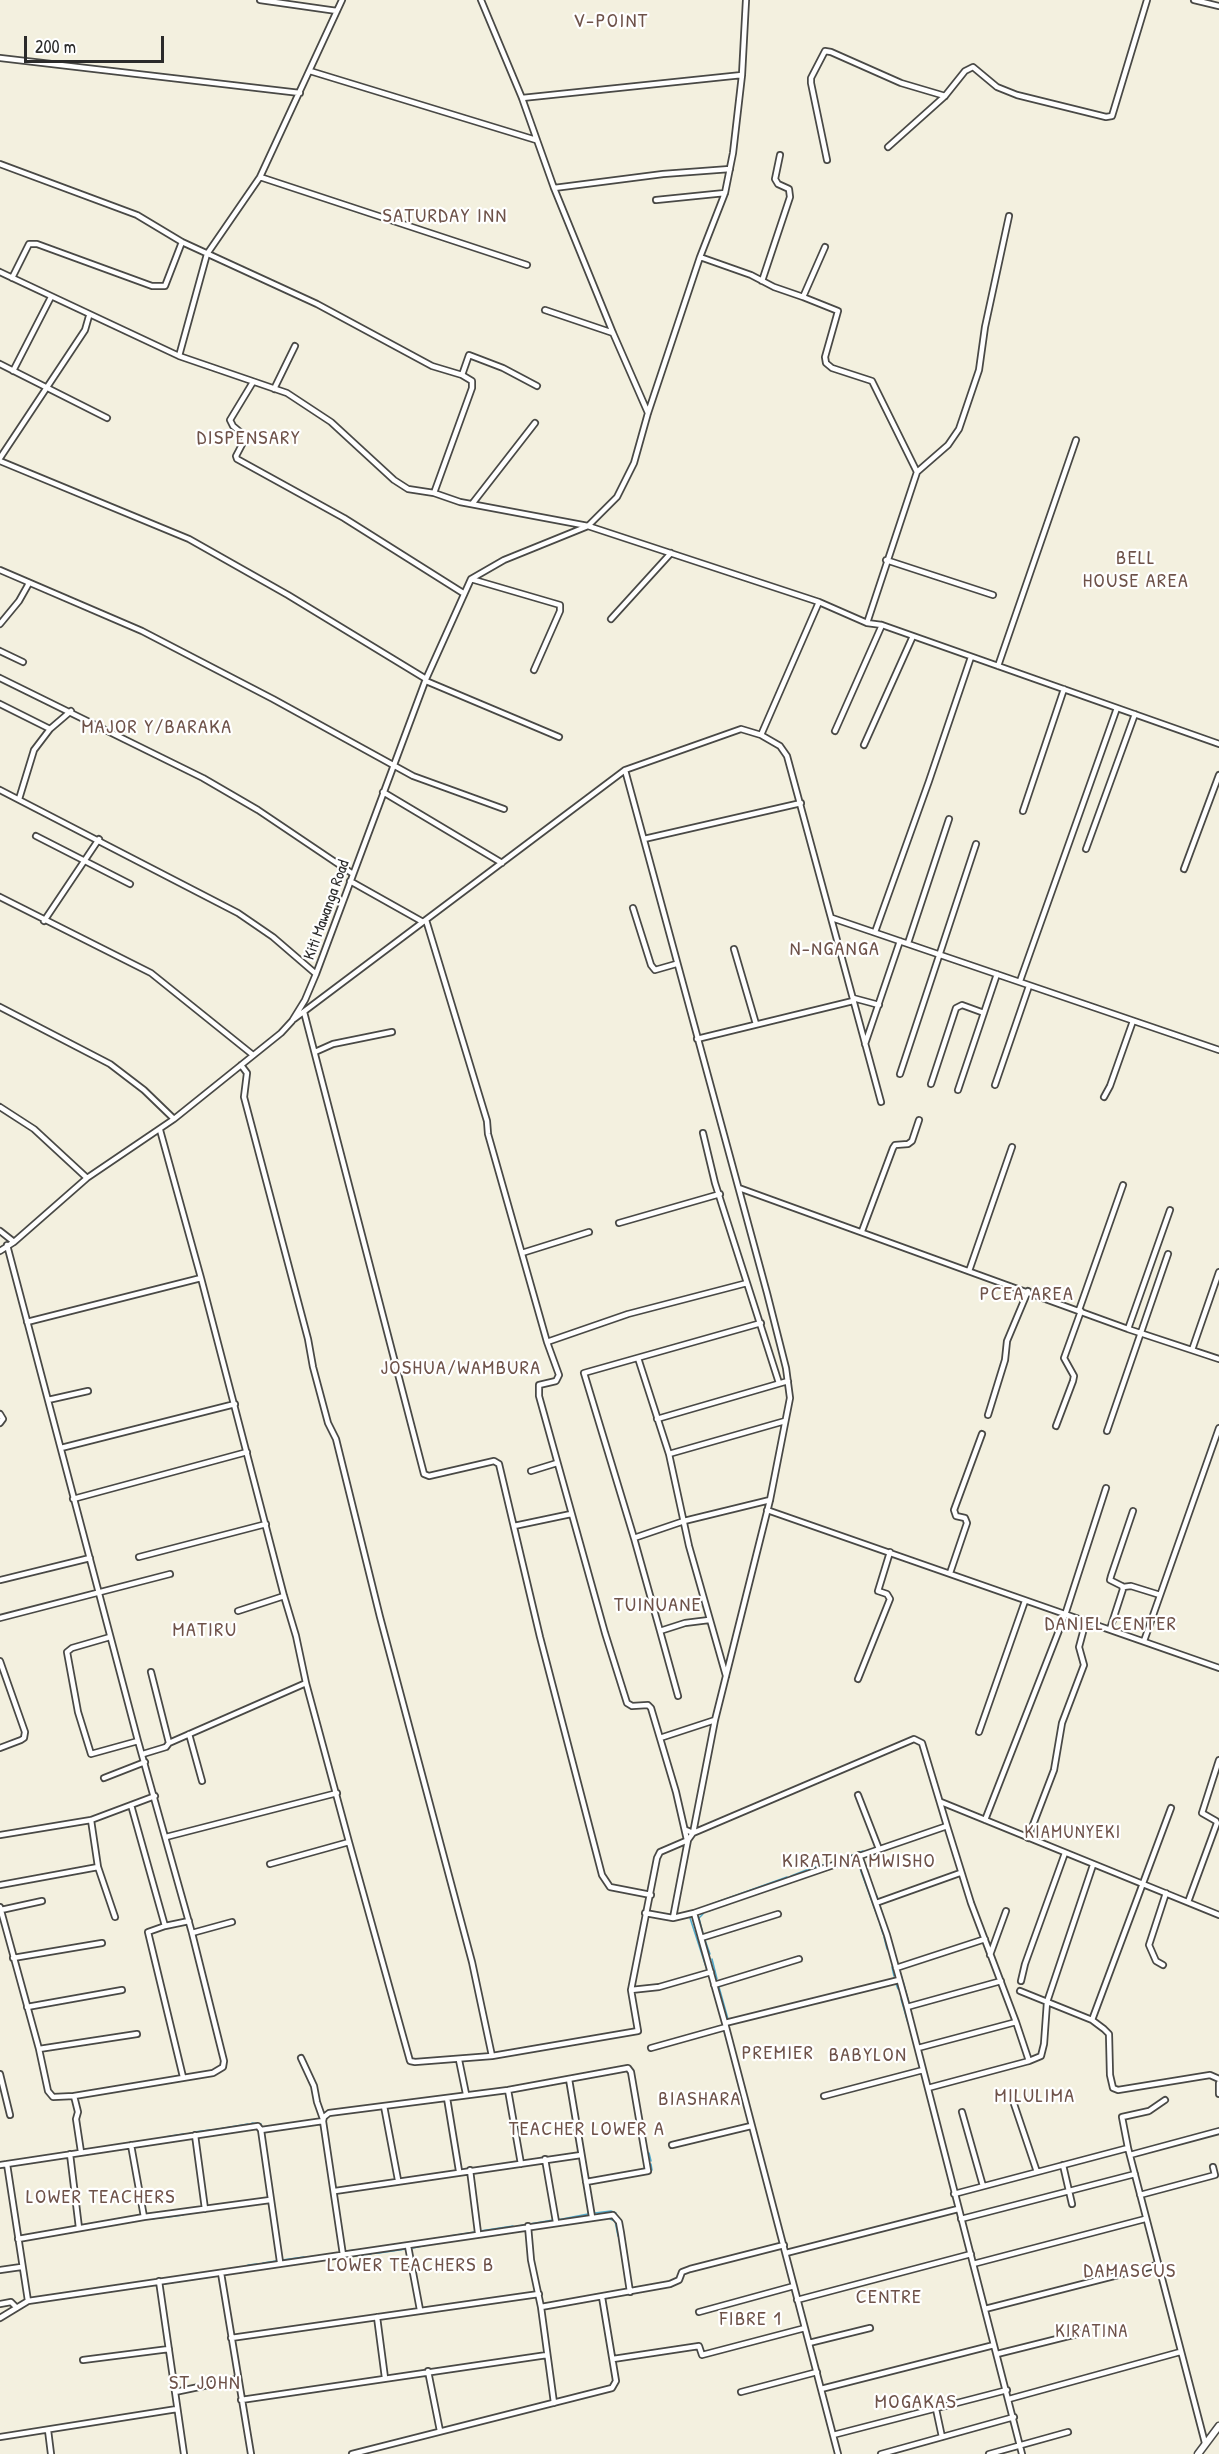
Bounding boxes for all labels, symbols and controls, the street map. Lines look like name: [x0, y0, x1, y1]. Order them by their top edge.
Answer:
district label: V-POINT: [573, 10, 649, 34]
scale bar: [27, 24, 166, 62]
text: 200 m: [35, 34, 76, 59]
district label: SATURDAY INN: [382, 205, 508, 229]
district label: DISPENSARY: [197, 427, 301, 451]
district label: BELL HOUSE AREA: [1083, 547, 1189, 594]
district label: MAJOR Y/BARAKA: [81, 716, 233, 740]
street label: Kiti Mawanga Road: [300, 858, 354, 962]
district label: N-NGANGA: [790, 938, 880, 962]
district label: PCEA AREA: [980, 1283, 1074, 1307]
district label: JOSHUA/WAMBURA: [380, 1357, 542, 1381]
district label: TUINUANE: [614, 1594, 702, 1618]
district label: DANIEL CENTER: [1045, 1613, 1177, 1637]
district label: MATIRU: [173, 1619, 237, 1643]
district label: KIAMUNYEKI: [1024, 1822, 1122, 1844]
district label: KIRATINA MWISHO: [782, 1850, 936, 1874]
district label: PREMIER: [742, 2042, 814, 2066]
district label: BABYLON: [829, 2044, 907, 2068]
district label: MILULIMA: [995, 2085, 1075, 2109]
district label: BIASHARA: [658, 2088, 742, 2112]
district label: TEACHER LOWER A: [509, 2118, 665, 2142]
district label: LOWER TEACHERS: [26, 2186, 176, 2210]
district label: LOWER TEACHERS B: [327, 2254, 495, 2278]
district label: DAMASCUS: [1083, 2260, 1177, 2284]
district label: CENTRE: [856, 2286, 922, 2310]
district label: FIBRE 1: [720, 2308, 782, 2332]
district label: KIRATINA: [1055, 2321, 1129, 2343]
district label: ST JOHN: [169, 2372, 241, 2396]
district label: MOGAKAS: [875, 2391, 957, 2415]

